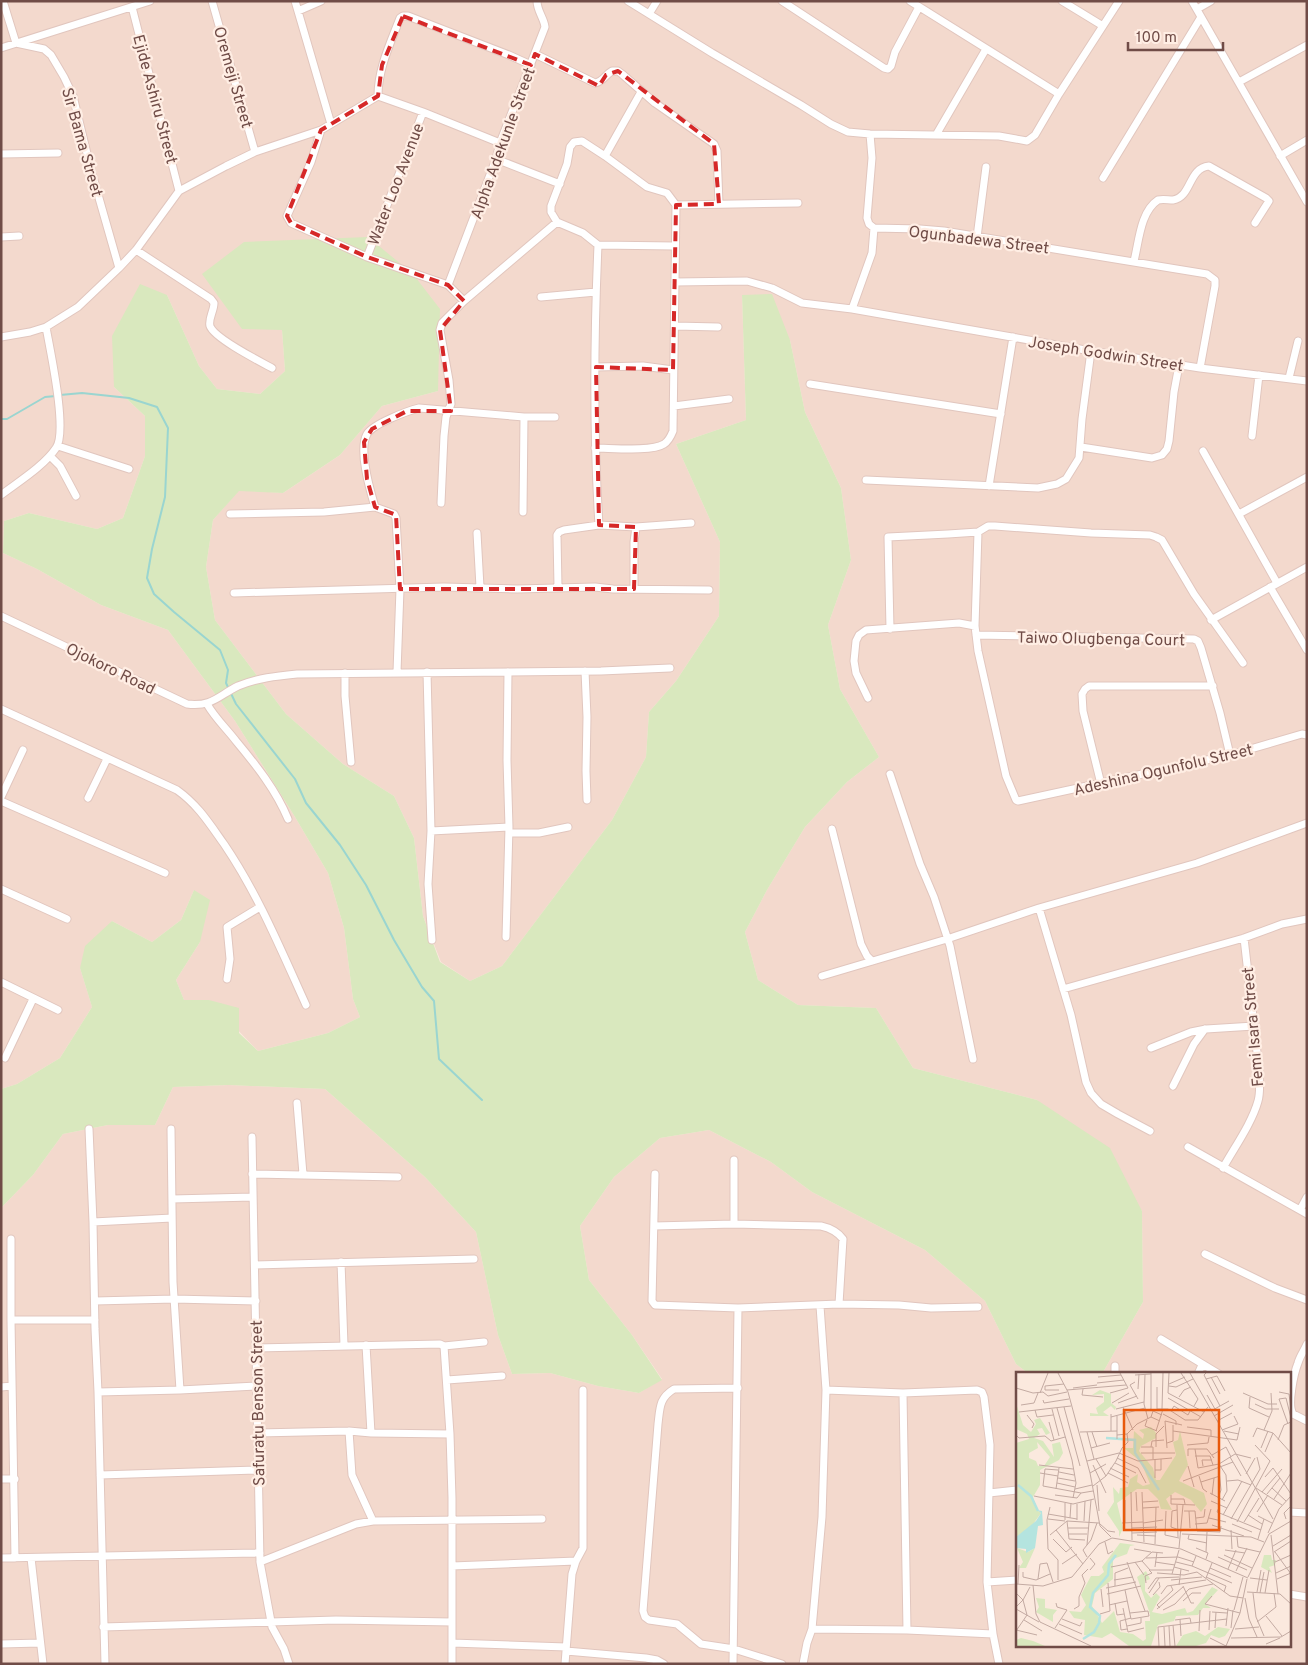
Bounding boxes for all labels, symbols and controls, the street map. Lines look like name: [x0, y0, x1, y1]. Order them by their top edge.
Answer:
scale bar: [1128, 20, 1223, 52]
street label: Oremeji Street: [208, 24, 256, 131]
text: 100 m: [1136, 29, 1177, 48]
street label: Ejide Ashiru Street: [127, 33, 181, 166]
street label: Alpha Adekunle Street: [467, 65, 541, 222]
street label: Sir Bama Street: [56, 86, 106, 200]
street label: Water Loo Avenue: [364, 121, 429, 249]
street label: Ogunbadewa Street: [907, 222, 1050, 260]
street label: Joseph Godwin Street: [1027, 333, 1185, 377]
street label: Taiwo Olugbenga Court: [1017, 629, 1185, 651]
street label: Ojokoro Road: [62, 640, 158, 700]
street label: Adeshina Ogunfolu Street: [1072, 741, 1255, 801]
street label: Femi Isara Street: [1239, 966, 1269, 1088]
street label: Safuratu Benson Street: [248, 1320, 270, 1486]
inset map: [1016, 1372, 1290, 1648]

